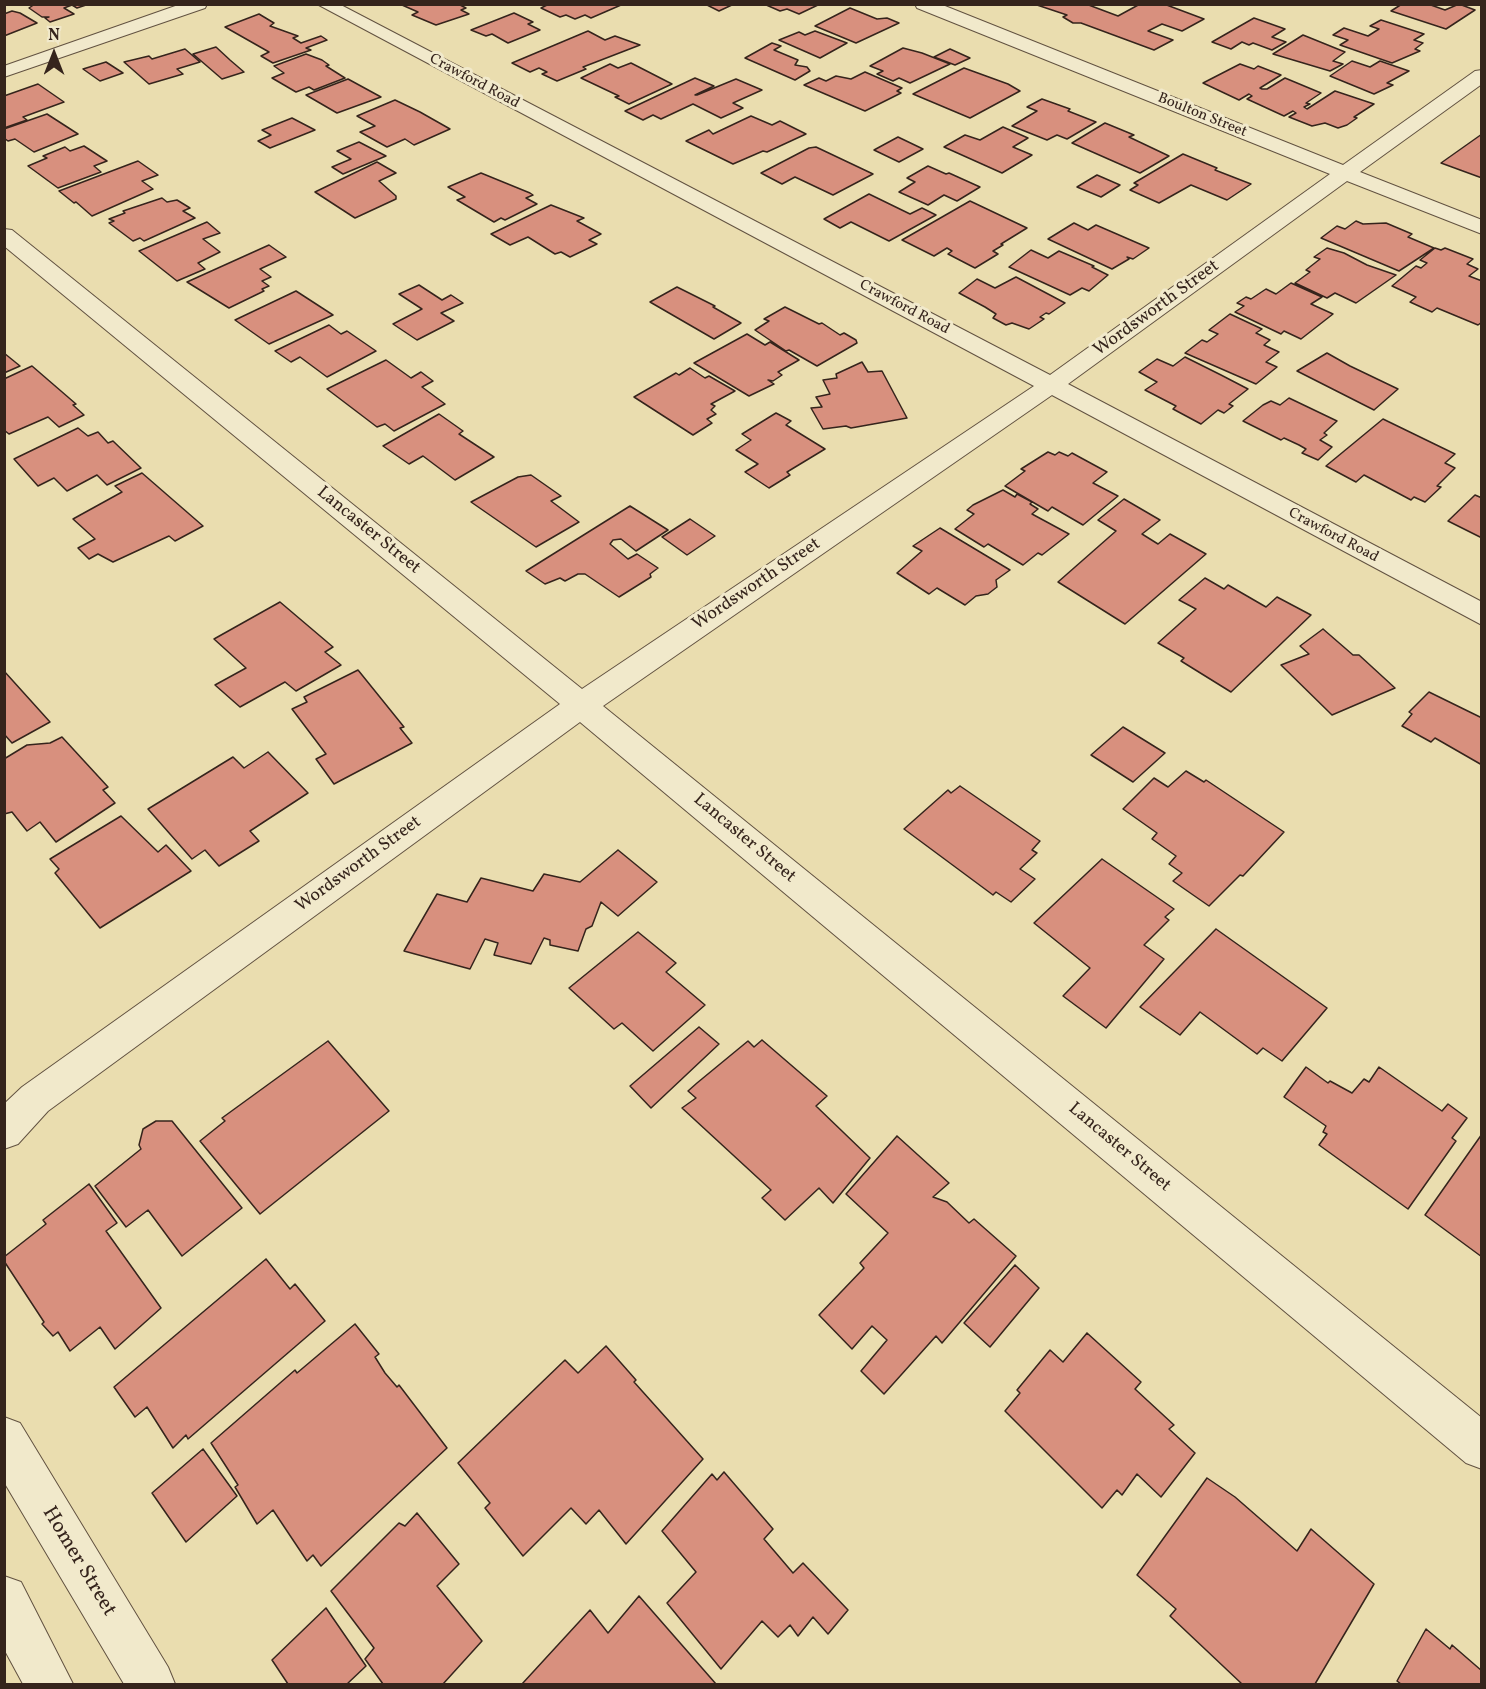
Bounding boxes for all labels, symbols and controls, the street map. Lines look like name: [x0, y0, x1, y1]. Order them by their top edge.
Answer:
north arrow: [24, 24, 84, 84]
text: N: [48, 25, 60, 47]
street label: Crawford Road: [426, 51, 522, 113]
street label: Boulton Street: [1155, 90, 1249, 142]
street label: Wordsworth Street: [1090, 256, 1224, 362]
street label: Crawford Road: [856, 277, 952, 339]
street label: Lancaster Street: [312, 482, 424, 580]
street label: Crawford Road: [1285, 505, 1381, 567]
street label: Wordsworth Street: [689, 534, 825, 636]
street label: Lancaster Street: [688, 790, 800, 888]
street label: Wordsworth Street: [292, 812, 426, 918]
street label: Lancaster Street: [1063, 1099, 1175, 1197]
street label: Homer Street: [35, 1503, 121, 1621]

